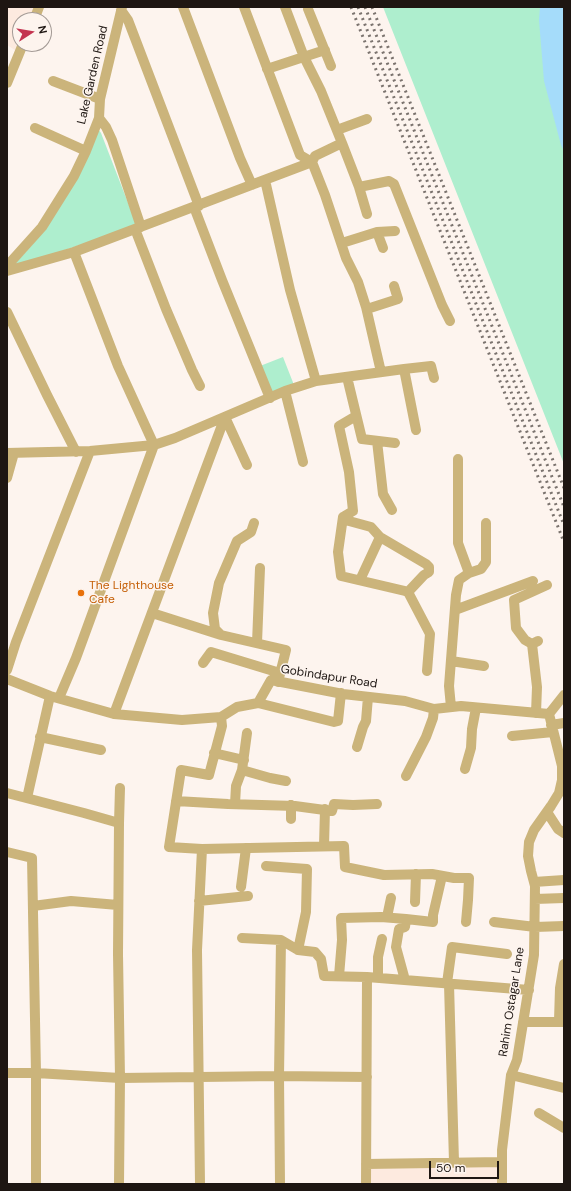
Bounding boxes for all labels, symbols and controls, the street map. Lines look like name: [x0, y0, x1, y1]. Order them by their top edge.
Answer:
north arrow: [12, 12, 52, 52]
text: N: [35, 24, 50, 35]
street label: Lake Garden Road: [75, 24, 111, 126]
place label: The Lighthouse Cafe: [89, 579, 174, 607]
marker: The Lighthouse Cafe: [76, 588, 86, 598]
street label: Gobindapur Road: [280, 662, 378, 692]
street label: Rahim Ostagar Lane: [496, 946, 528, 1058]
scale bar: [431, 1153, 501, 1179]
text: 50 m: [436, 1160, 465, 1176]

